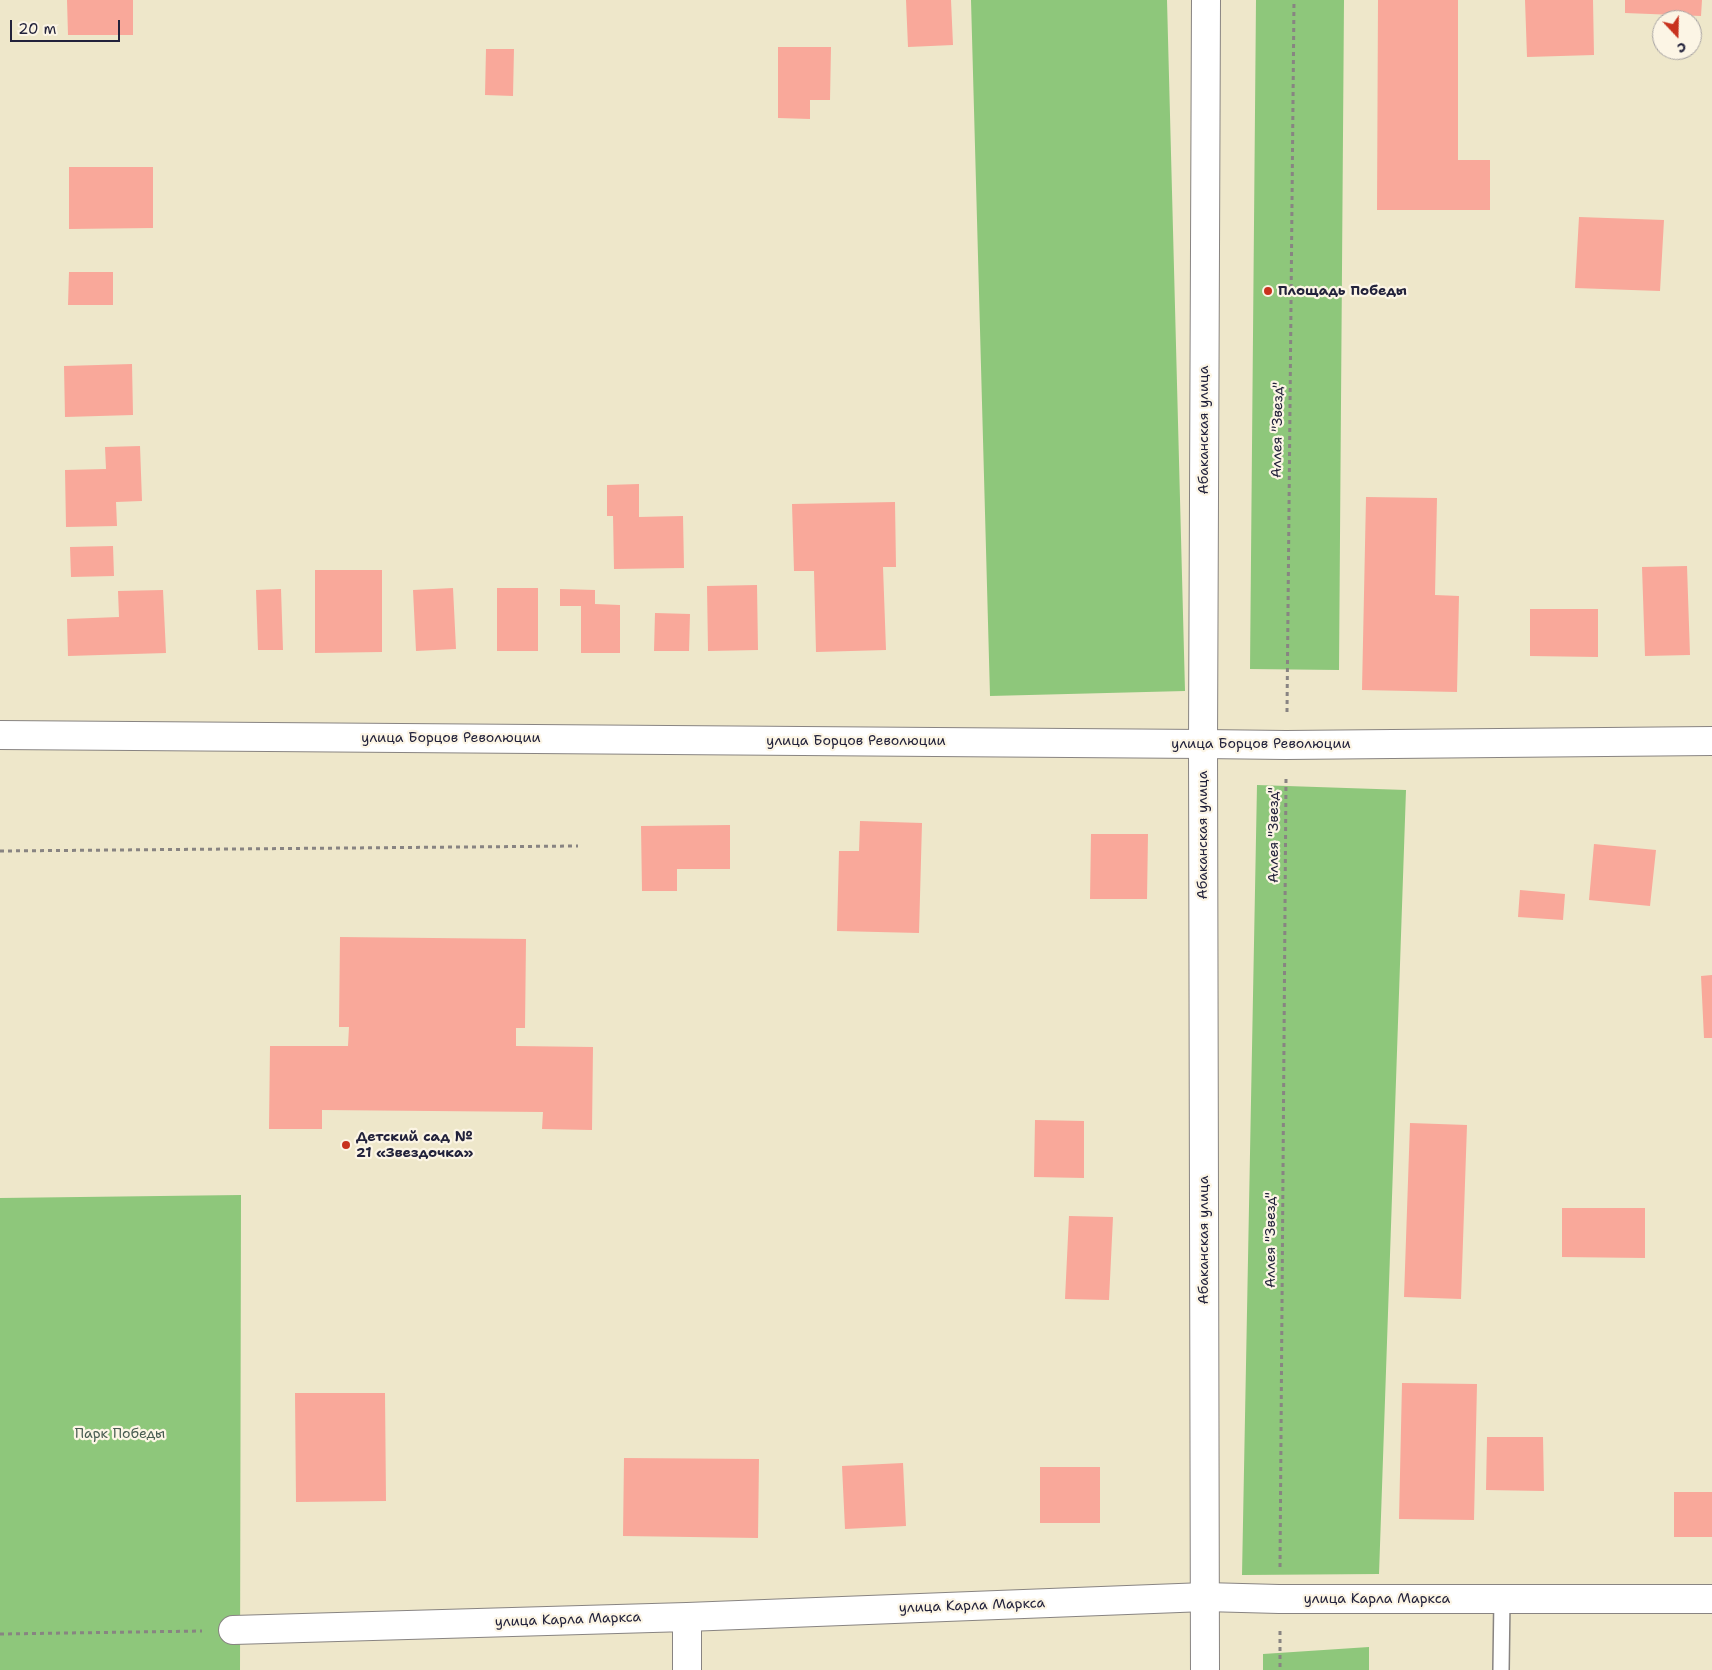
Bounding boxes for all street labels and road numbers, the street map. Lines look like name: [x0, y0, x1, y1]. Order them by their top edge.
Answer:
street label: Абаканская улица: [1196, 366, 1212, 494]
street label: Аллея "Звезд": [1269, 382, 1287, 478]
street label: улица Борцов Революции: [361, 730, 541, 746]
street label: улица Борцов Революции: [766, 733, 946, 749]
street label: улица Борцов Революции: [1171, 736, 1351, 752]
street label: Абаканская улица: [1195, 771, 1211, 899]
street label: Аллея "Звезд": [1266, 787, 1282, 883]
street label: Абаканская улица: [1196, 1176, 1212, 1304]
street label: Аллея "Звезд": [1263, 1192, 1279, 1288]
street label: улица Карла Маркса: [1304, 1591, 1450, 1607]
street label: улица Карла Маркса: [899, 1595, 1045, 1617]
street label: улица Карла Маркса: [495, 1609, 641, 1631]

